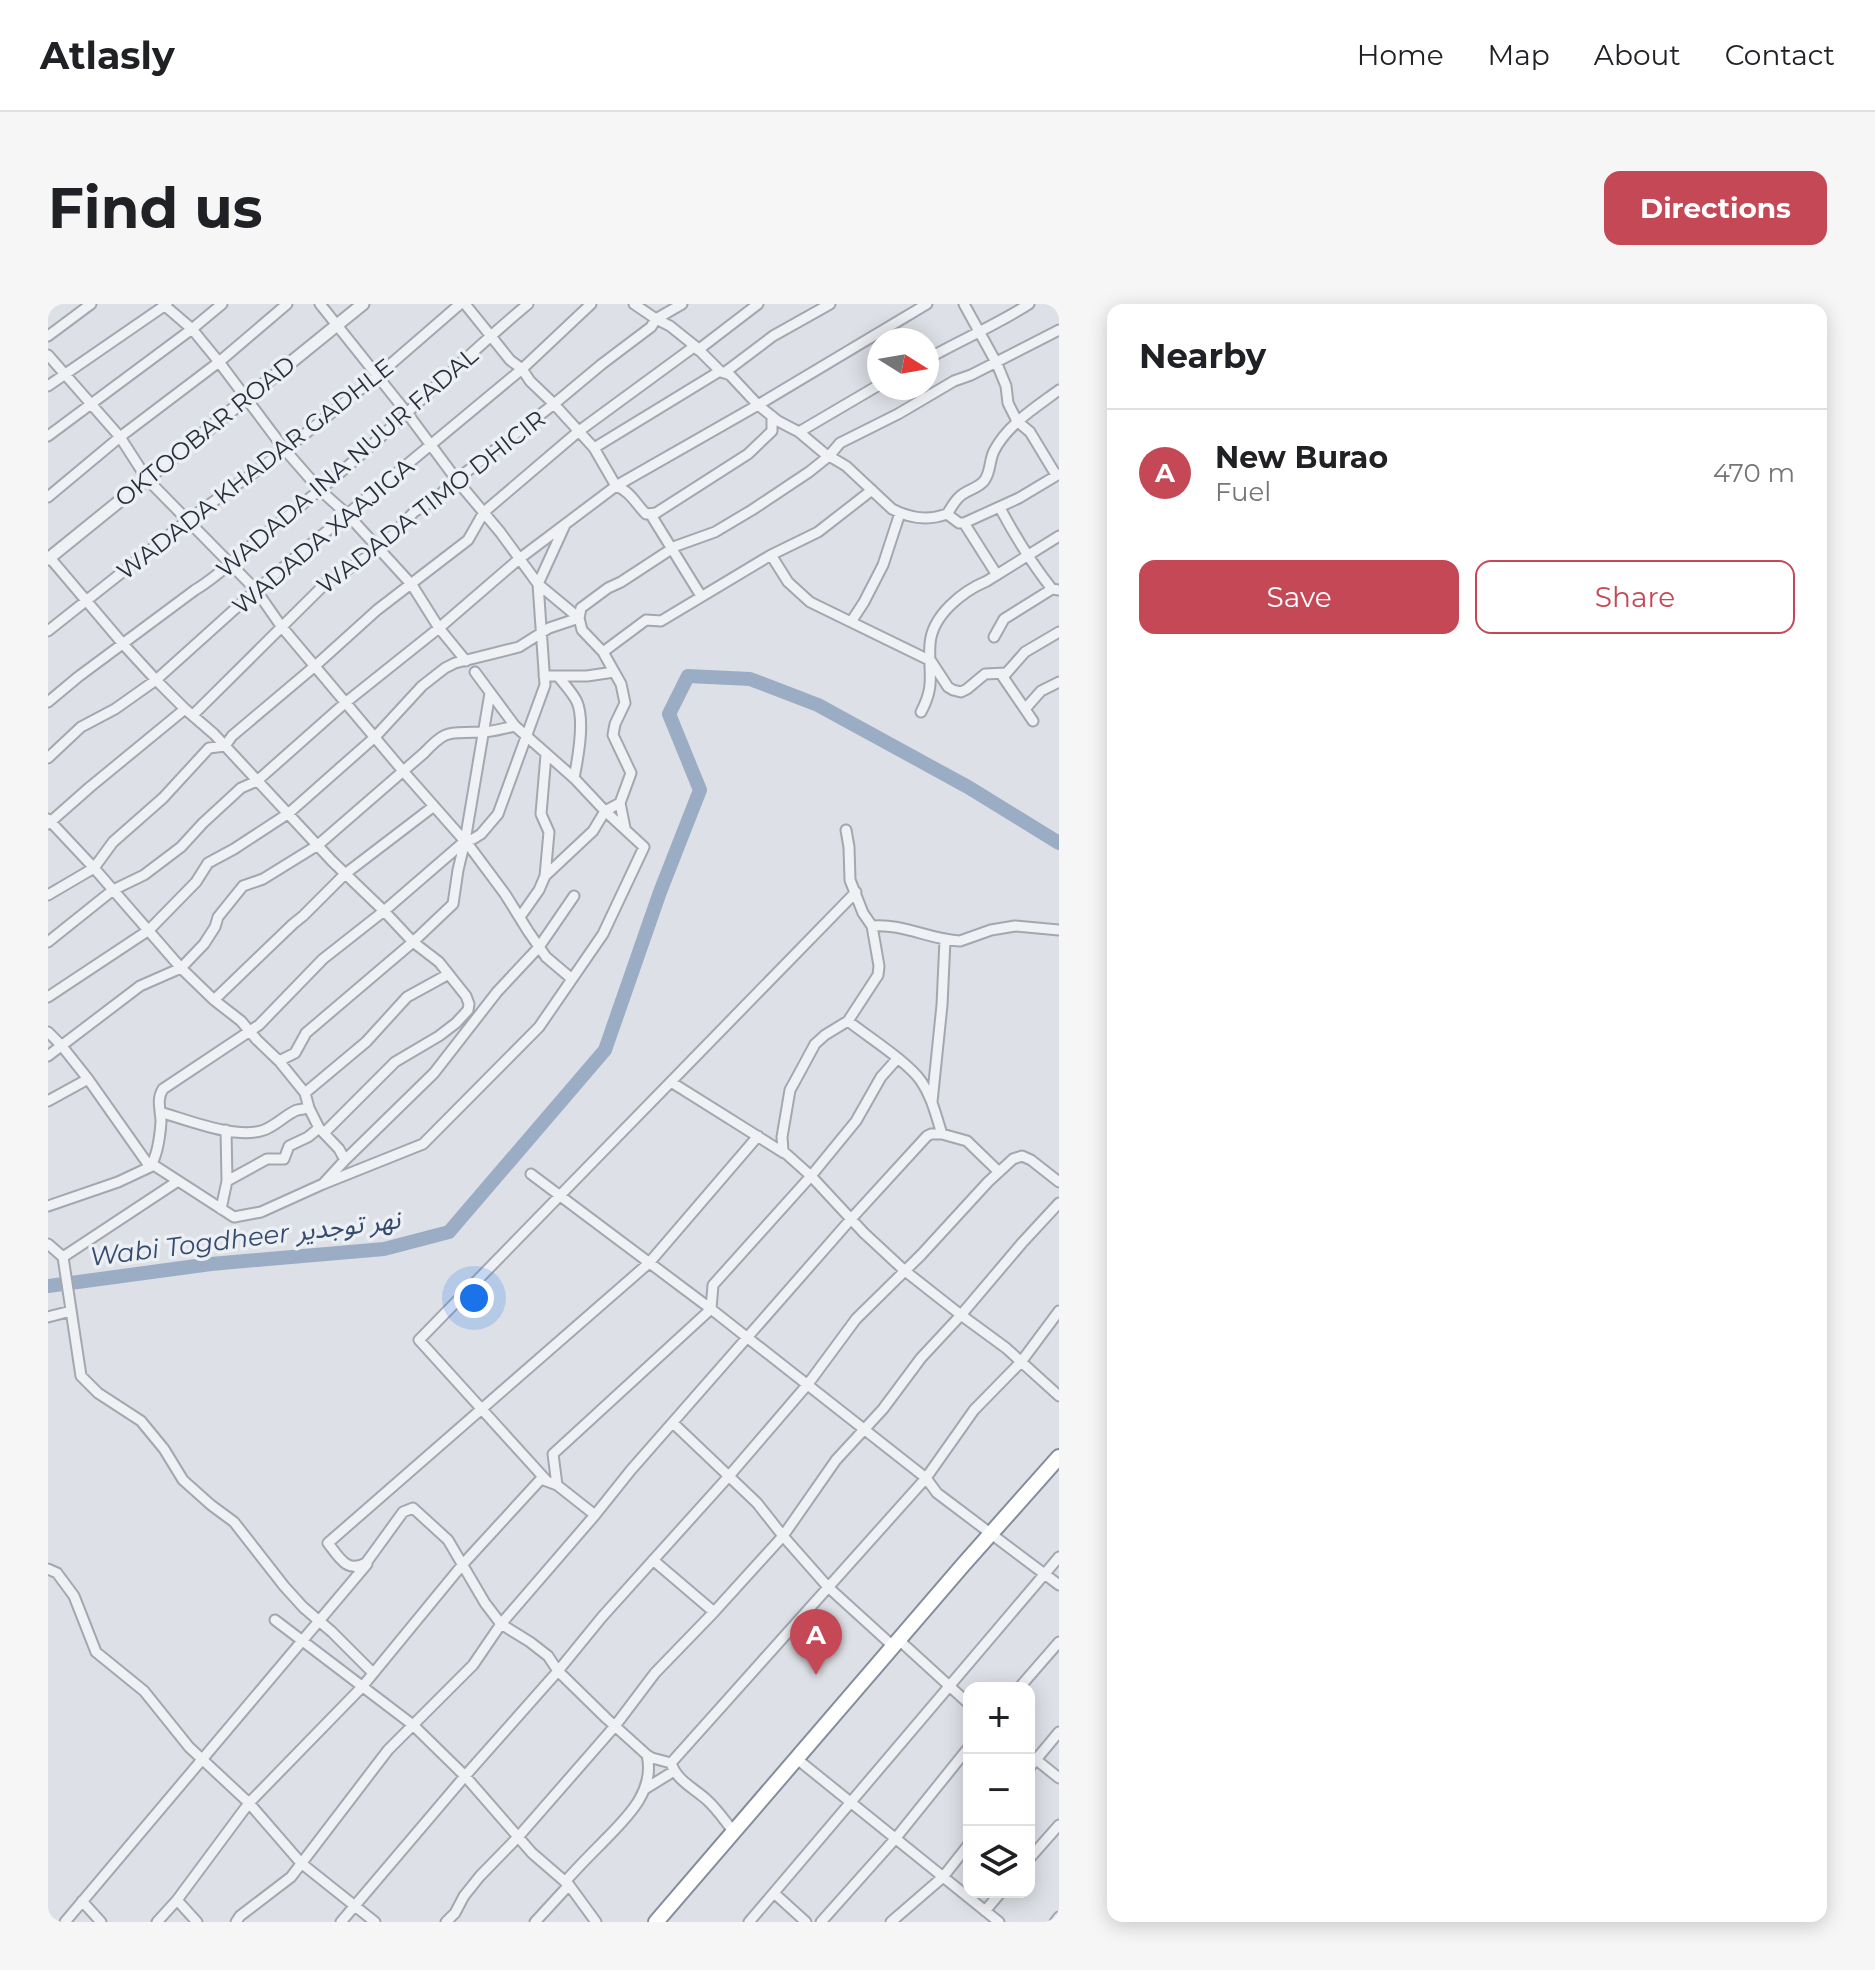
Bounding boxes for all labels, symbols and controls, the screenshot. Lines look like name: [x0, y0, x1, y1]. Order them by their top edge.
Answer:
text: Atlasly: [40, 32, 175, 79]
text: Home: [1357, 38, 1444, 72]
text: Map: [1488, 38, 1550, 72]
text: About: [1594, 38, 1681, 72]
text: Contact: [1725, 38, 1835, 72]
button: Directions: [1604, 171, 1827, 245]
text: Find us: [48, 174, 262, 242]
north arrow: [867, 328, 939, 400]
text: Nearby: [1139, 335, 1266, 377]
street label: WADADA INA NUUR FADAL: [210, 341, 484, 583]
street label: OKTOOBAR ROAD: [109, 349, 301, 513]
street label: WADADA KHADAR GADHLE: [111, 352, 399, 586]
street label: WADADA TIMO DHICIR: [311, 404, 551, 600]
text: New Burao: [1215, 439, 1388, 476]
street label: WADADA XAAJIGA: [226, 451, 420, 620]
text: A: [1155, 457, 1175, 489]
text: 470 m: [1713, 457, 1795, 489]
text: Fuel: [1215, 476, 1271, 508]
button: Save: [1139, 560, 1459, 634]
button: Share: [1475, 560, 1795, 634]
water label: Wabi Togdheer نهر توجدير: [88, 1203, 404, 1273]
your location: [454, 1278, 494, 1318]
pin: A: [790, 1609, 842, 1675]
map controls: [963, 1682, 1035, 1898]
button: +: [963, 1682, 1035, 1754]
button: −: [963, 1754, 1035, 1826]
button: layers: [963, 1826, 1035, 1898]

